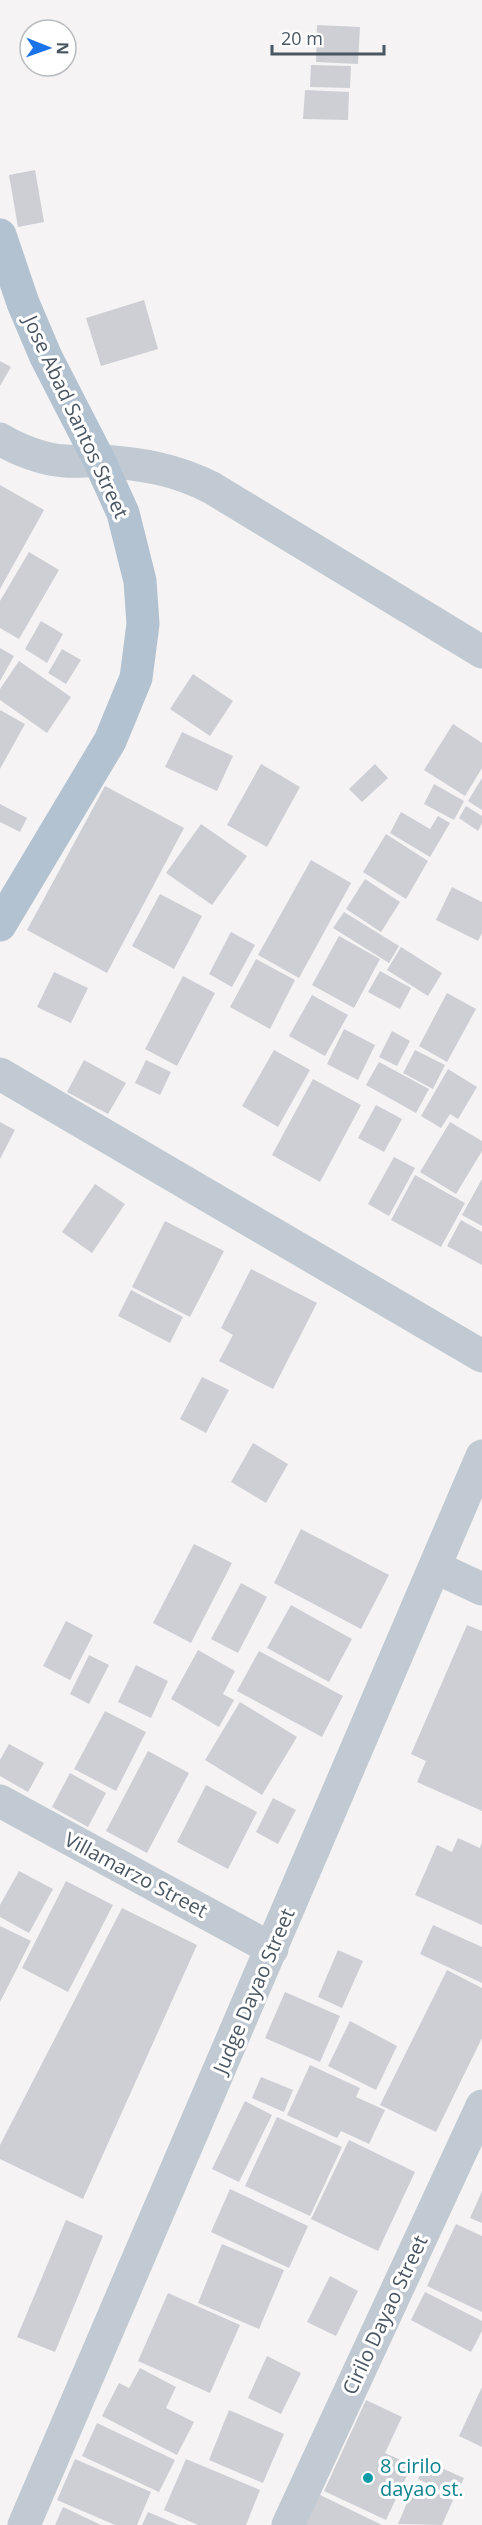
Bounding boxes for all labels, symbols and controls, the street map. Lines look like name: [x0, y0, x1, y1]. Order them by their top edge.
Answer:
north arrow: [18, 18, 78, 78]
scale bar: [272, 18, 384, 56]
text: 20 m: [281, 26, 323, 50]
text: N: [52, 42, 74, 55]
street label: Jose Abad Santos Street: [17, 309, 135, 523]
street label: Villamarzo Street: [60, 1825, 213, 1924]
street label: Judge Dayao Street: [206, 1904, 301, 2079]
street label: Cirilo Dayao Street: [336, 2231, 433, 2399]
place label: 8 cirilo dayao st.: [380, 2452, 464, 2502]
marker: 8 cirilo dayao st.: [361, 2471, 375, 2485]

